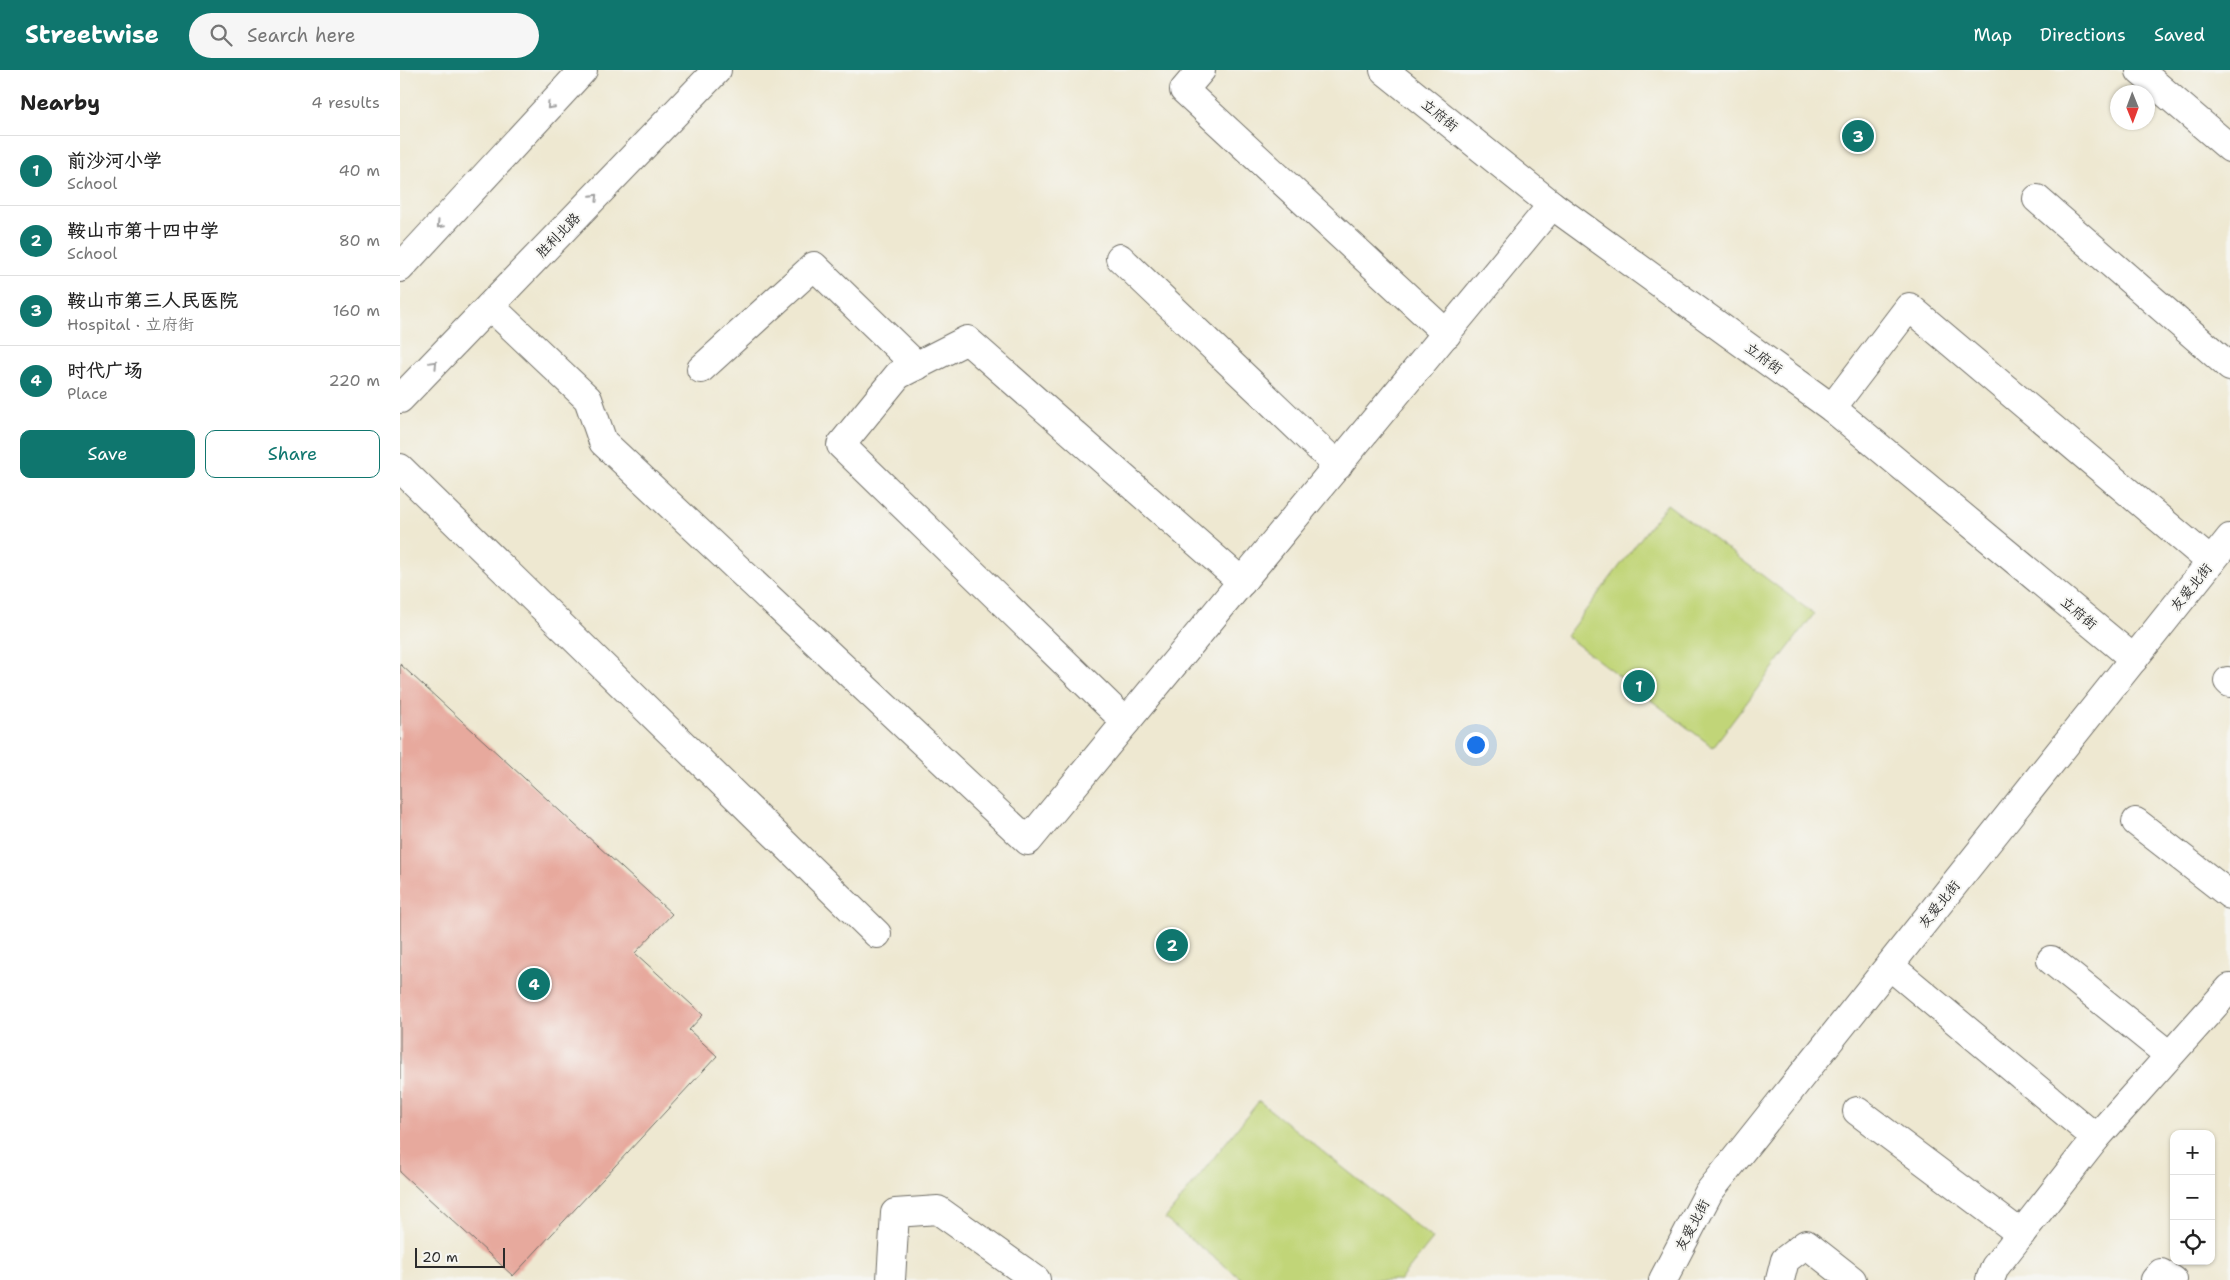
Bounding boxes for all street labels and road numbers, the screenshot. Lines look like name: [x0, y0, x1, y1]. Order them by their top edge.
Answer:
street label: 立府街: [1418, 95, 1462, 135]
street label: 胜利北路: [532, 209, 584, 261]
street label: 立府街: [1742, 338, 1786, 378]
street label: 友爱北街: [2166, 560, 2216, 614]
street label: 立府街: [2057, 593, 2101, 633]
street label: 友爱北街: [1914, 877, 1964, 931]
street label: 友爱北街: [1671, 1196, 1713, 1254]

